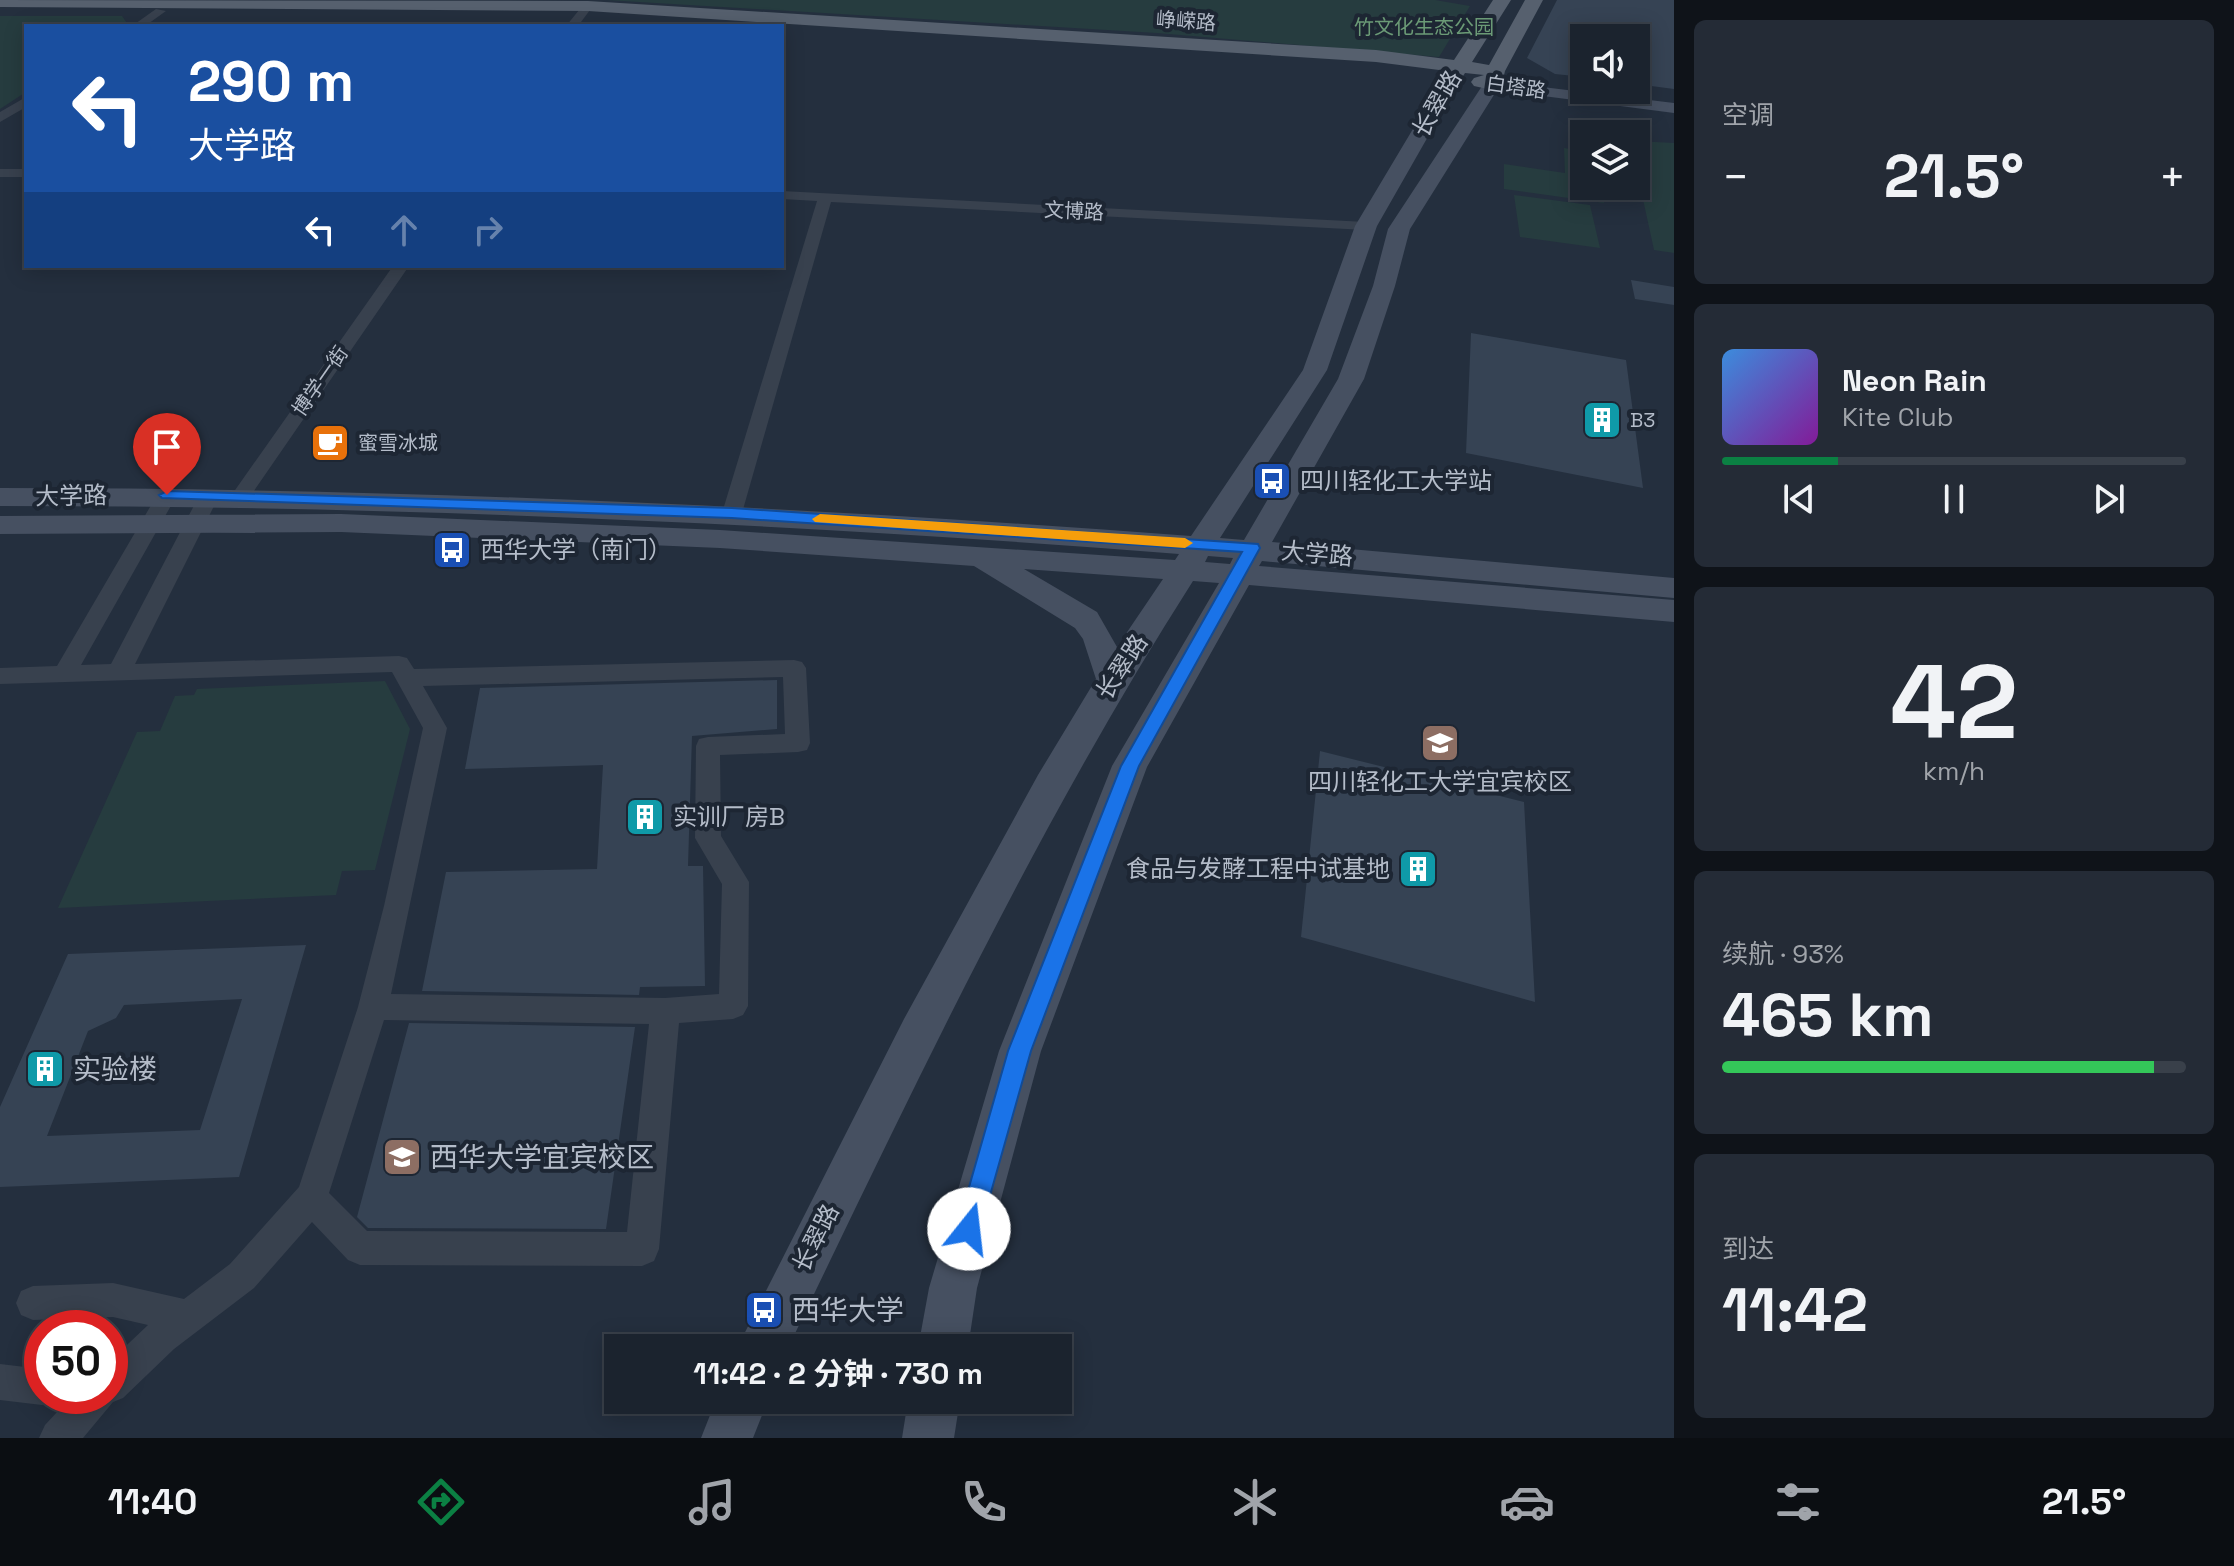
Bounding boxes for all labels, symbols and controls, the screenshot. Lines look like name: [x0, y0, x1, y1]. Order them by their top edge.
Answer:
street label: 峥嵘路: [1155, 6, 1217, 36]
park label: 竹文化生态公园: [1354, 14, 1494, 40]
map controls: [1570, 24, 1650, 200]
button: sound: [1570, 24, 1650, 104]
text: 290 m: [188, 46, 354, 117]
icon: left: [56, 56, 160, 160]
street label: 长翠路: [1405, 65, 1468, 143]
street label: 白塔路: [1484, 70, 1548, 104]
text: 空调: [1722, 98, 1774, 132]
button: layers: [1570, 120, 1650, 200]
text: 大学路: [188, 123, 296, 169]
text: 21.5°: [1884, 138, 2024, 215]
text: −: [1722, 149, 1749, 205]
text: +: [2159, 149, 2186, 205]
street label: 文博路: [1043, 196, 1105, 226]
icon: left: [298, 208, 342, 252]
icon: ahead: [382, 208, 426, 252]
icon: right: [466, 208, 510, 252]
street label: 博学一街: [286, 341, 354, 421]
text: Neon Rain: [1842, 361, 1987, 400]
building icon: B3: [1581, 399, 1623, 441]
text: Kite Club: [1842, 400, 1954, 434]
place label: B3: [1630, 407, 1655, 433]
pin: [133, 413, 201, 495]
cafe icon: 蜜雪冰城: [309, 422, 351, 464]
icon: arrive: [145, 425, 189, 469]
place label: 蜜雪冰城: [358, 430, 438, 456]
bus stop icon: 四川轻化工大学站: [1251, 460, 1293, 502]
place label: 四川轻化工大学站: [1300, 465, 1492, 496]
icon: previous: [1777, 477, 1821, 521]
icon: pause: [1932, 477, 1976, 521]
icon: next: [2087, 477, 2131, 521]
street label: 大学路: [35, 479, 107, 512]
bus stop icon: 西华大学（南门）: [431, 529, 473, 571]
place label: 西华大学（南门）: [480, 534, 672, 565]
street label: 大学路: [1280, 535, 1354, 572]
street label: 长翠路: [1089, 628, 1154, 705]
text: 42: [1890, 636, 2018, 768]
school or university icon: 四川轻化工大学宜宾校区: [1419, 722, 1461, 764]
text: km/h: [1923, 754, 1985, 788]
place label: 四川轻化工大学宜宾校区: [1308, 766, 1572, 797]
building icon: 实训厂房B: [624, 796, 666, 838]
place label: 实训厂房B: [673, 801, 785, 832]
building icon: 食品与发酵工程中试基地: [1397, 848, 1439, 890]
place label: 食品与发酵工程中试基地: [1126, 853, 1390, 884]
text: 续航 · 93%: [1722, 937, 1844, 971]
text: 465 km: [1722, 977, 1934, 1054]
building icon: 实验楼: [24, 1048, 66, 1090]
place label: 实验楼: [73, 1051, 157, 1087]
school or university icon: 西华大学宜宾校区: [381, 1136, 423, 1178]
place label: 西华大学宜宾校区: [430, 1139, 654, 1175]
position arrow: [927, 1187, 1011, 1271]
street label: 长翠路: [785, 1199, 846, 1277]
text: 到达: [1722, 1232, 1774, 1266]
text: 11:42: [1722, 1272, 1868, 1349]
bus stop icon: 西华大学: [743, 1289, 785, 1331]
place label: 西华大学: [792, 1292, 904, 1328]
speed limit sign: 50: [24, 1310, 128, 1414]
text: 11:42 · 2 分钟 · 730 m: [693, 1354, 983, 1393]
icon: directions: [413, 1474, 469, 1530]
icon: music: [684, 1474, 740, 1530]
icon: phone: [956, 1474, 1012, 1530]
icon: climate: [1227, 1474, 1283, 1530]
icon: car: [1499, 1474, 1555, 1530]
icon: filters: [1770, 1474, 1826, 1530]
text: 11:40: [108, 1479, 197, 1525]
text: 21.5°: [2042, 1479, 2126, 1525]

